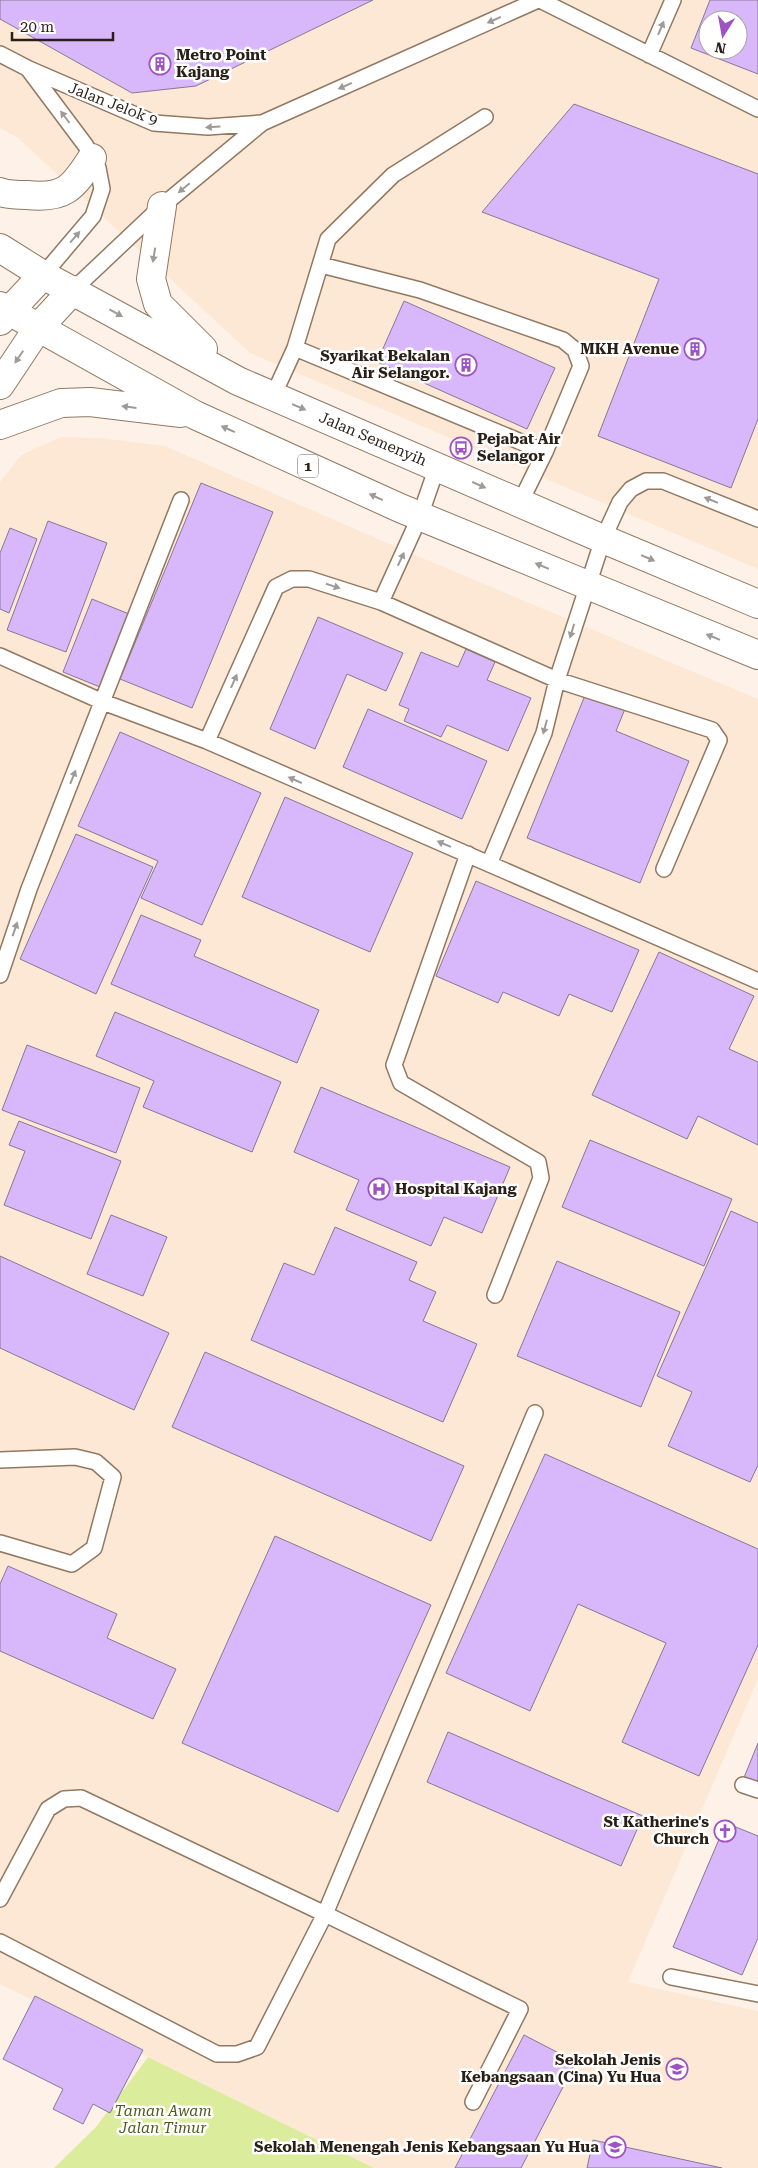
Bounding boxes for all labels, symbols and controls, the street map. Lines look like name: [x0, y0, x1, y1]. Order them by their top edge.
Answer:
scale bar: [12, 10, 114, 42]
north arrow: [698, 10, 748, 60]
one-way arrow: [487, 16, 501, 24]
text: 20 m: [20, 18, 55, 36]
one-way arrow: [657, 20, 665, 35]
text: N: [713, 39, 727, 57]
place label: Metro Point Kajang: [176, 46, 266, 81]
building icon: Metro Point Kajang: [148, 52, 172, 76]
street label: Jalan Jelok 9: [66, 79, 160, 129]
one-way arrow: [338, 82, 352, 90]
one-way arrow: [60, 111, 70, 124]
one-way arrow: [205, 123, 221, 131]
one-way arrow: [178, 182, 190, 193]
one-way arrow: [69, 231, 80, 244]
one-way arrow: [150, 247, 158, 263]
one-way arrow: [109, 309, 123, 318]
building icon: MKH Avenue: [683, 337, 707, 361]
place label: MKH Avenue: [580, 340, 679, 358]
place label: Syarikat Bekalan Air Selangor.: [320, 347, 450, 382]
one-way arrow: [14, 350, 24, 363]
building icon: Syarikat Bekalan Air Selangor.: [454, 353, 478, 377]
one-way arrow: [121, 402, 137, 410]
one-way arrow: [292, 403, 306, 411]
street label: Jalan Semenyih: [317, 408, 430, 470]
one-way arrow: [221, 425, 235, 433]
place label: Pejabat Air Selangor: [477, 430, 561, 465]
bus stop icon: Pejabat Air Selangor: [449, 436, 473, 460]
road number: 1: [298, 454, 318, 478]
one-way arrow: [472, 482, 486, 490]
one-way arrow: [369, 492, 383, 500]
one-way arrow: [704, 496, 718, 504]
one-way arrow: [397, 552, 405, 566]
one-way arrow: [641, 555, 655, 563]
one-way arrow: [535, 562, 549, 570]
one-way arrow: [326, 583, 341, 591]
one-way arrow: [568, 624, 576, 639]
one-way arrow: [706, 632, 720, 640]
one-way arrow: [231, 674, 239, 688]
one-way arrow: [541, 719, 549, 734]
one-way arrow: [70, 770, 78, 784]
one-way arrow: [288, 775, 302, 783]
one-way arrow: [437, 840, 451, 848]
one-way arrow: [12, 921, 20, 936]
hospital icon: Hospital Kajang: [367, 1177, 391, 1201]
place label: Hospital Kajang: [395, 1180, 517, 1198]
place label: St Katherine's Church: [603, 1813, 709, 1848]
church icon: St Katherine's Church: [713, 1819, 737, 1843]
place label: Sekolah Jenis Kebangsaan (Cina) Yu Hua: [461, 2051, 661, 2086]
school or university icon: Sekolah Jenis Kebangsaan (Cina) Yu Hua: [665, 2057, 689, 2081]
park label: Taman Awam Jalan Timur: [114, 2102, 212, 2137]
school or university icon: Sekolah Menengah Jenis Kebangsaan Yu Hua: [603, 2135, 627, 2159]
place label: Sekolah Menengah Jenis Kebangsaan Yu Hua: [254, 2138, 599, 2156]

